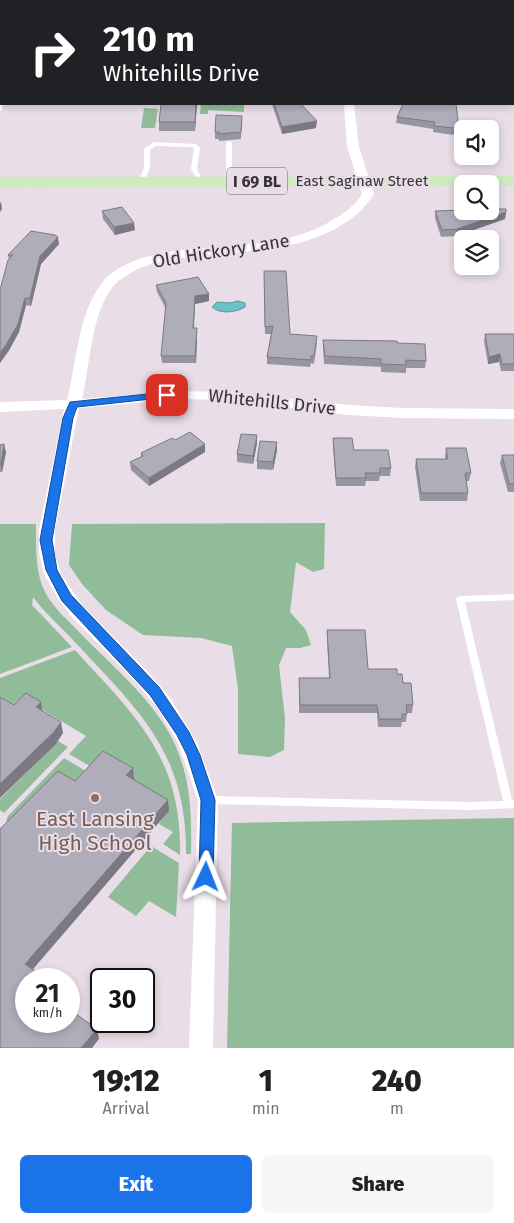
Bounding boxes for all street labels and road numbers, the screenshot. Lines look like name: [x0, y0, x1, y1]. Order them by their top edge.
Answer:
road number: I 69 BL: [227, 168, 287, 195]
street label: East Saginaw Street: [296, 172, 429, 190]
street label: Old Hickory Lane: [151, 229, 291, 273]
street label: Whitehills Drive: [207, 384, 337, 420]

